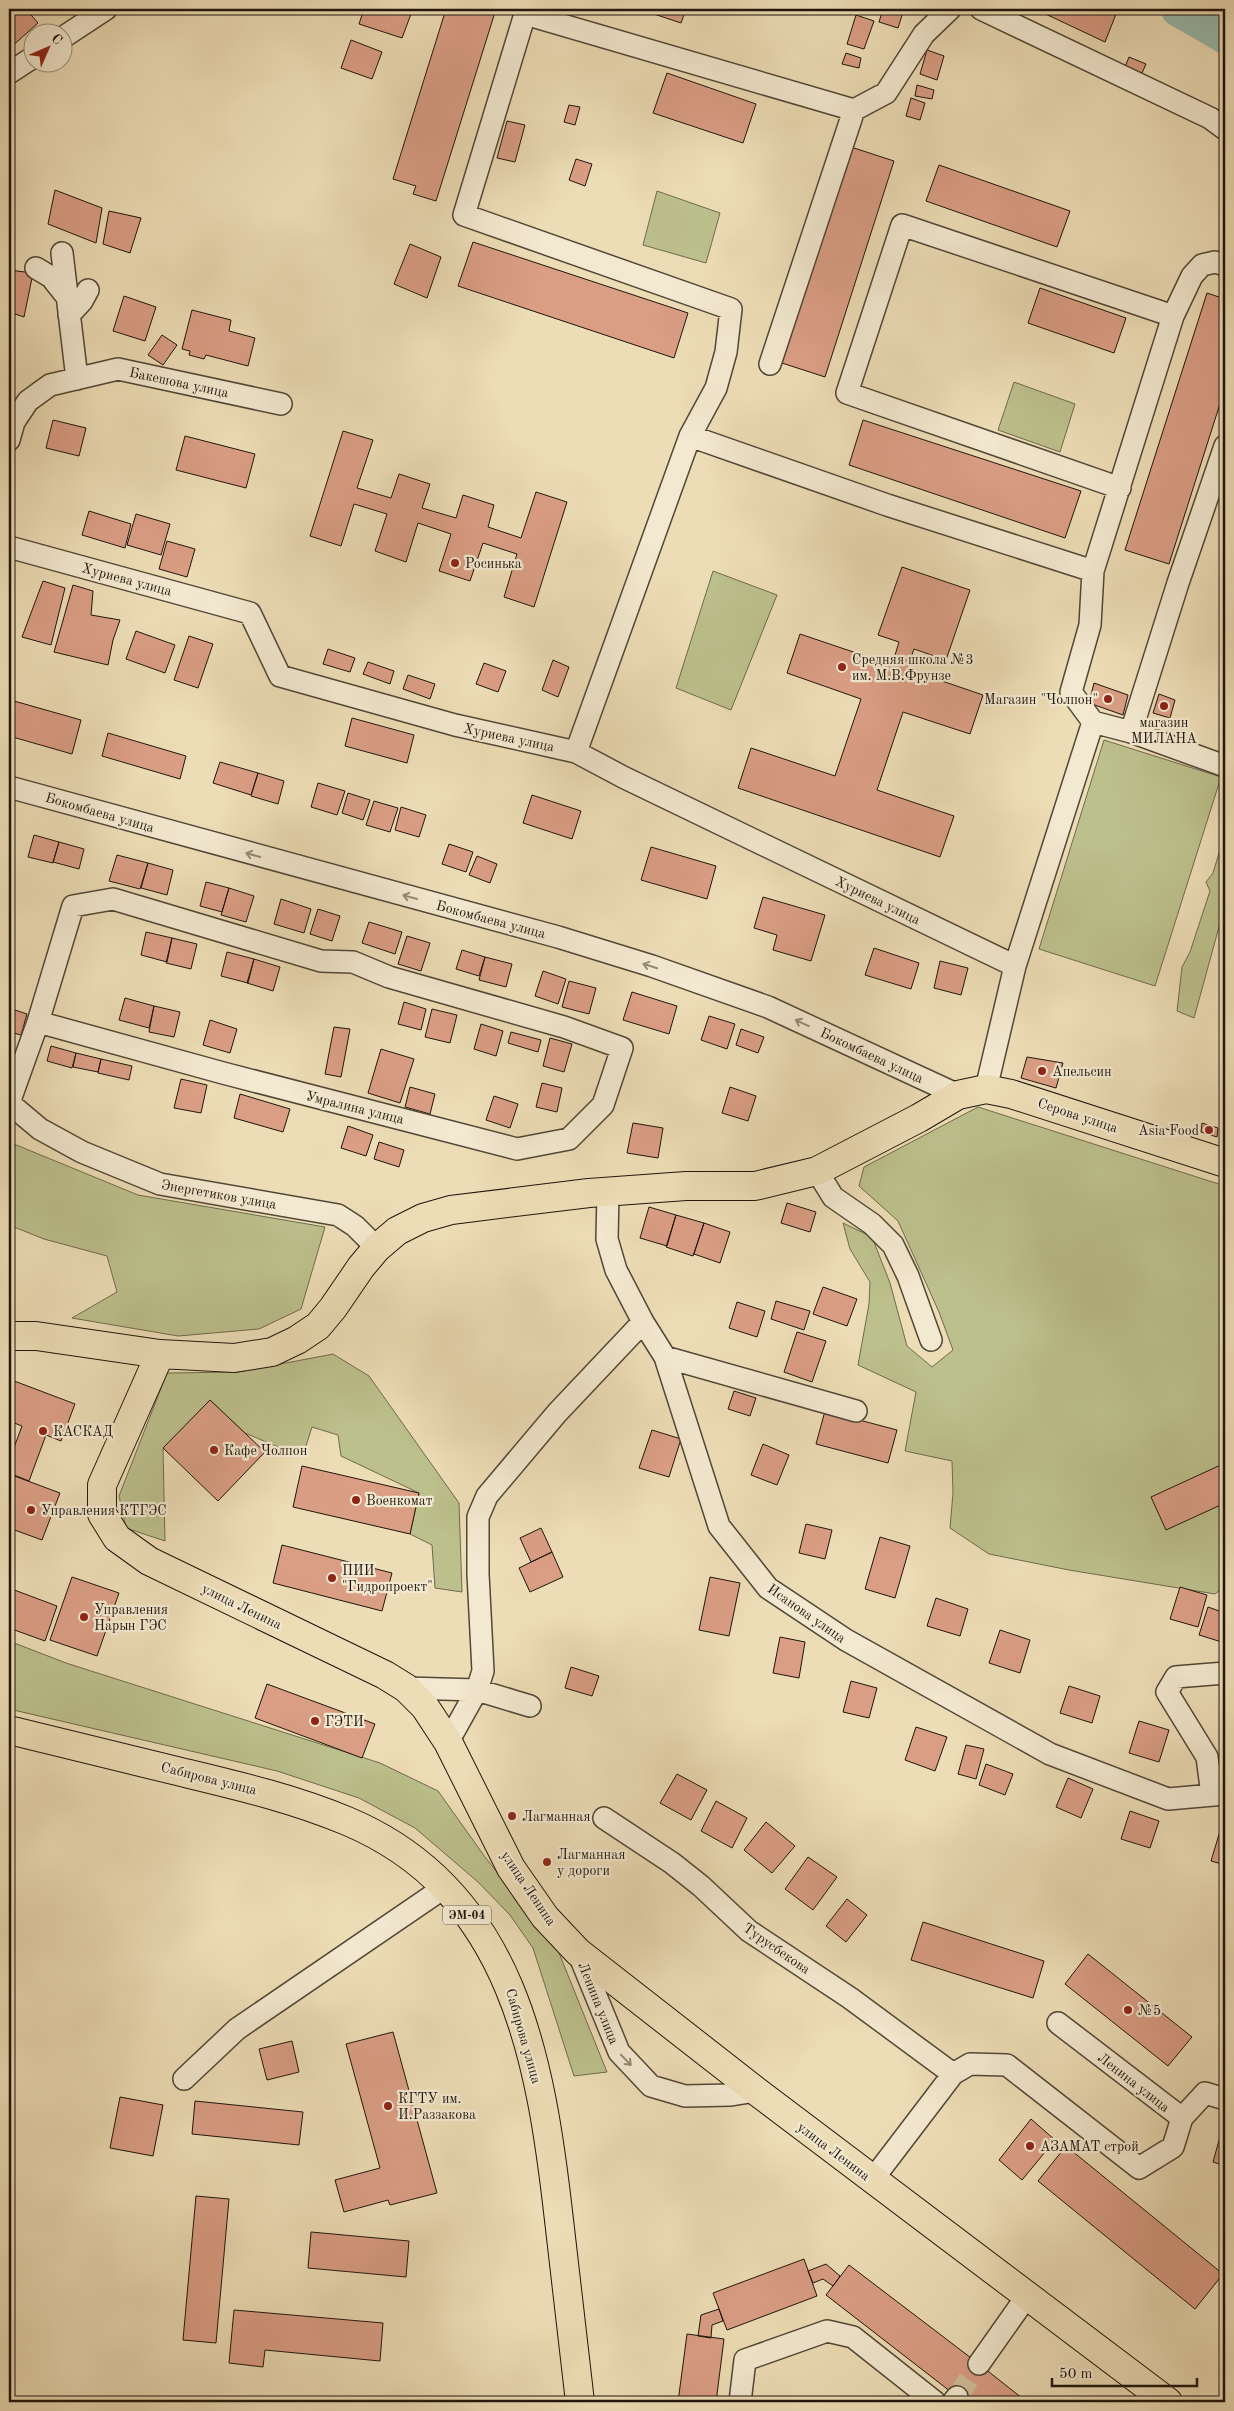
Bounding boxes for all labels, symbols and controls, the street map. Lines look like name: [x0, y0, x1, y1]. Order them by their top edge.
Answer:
north arrow: [22, 22, 72, 72]
text: С: [48, 31, 65, 48]
street label: Бакешова улица: [128, 366, 230, 400]
marker: Росинька: [449, 557, 461, 569]
place label: Росинька: [465, 557, 522, 571]
street label: Хуриева улица: [80, 561, 173, 599]
place label: Средняя школа №3 им. М.В.Фрунзе: [852, 653, 974, 683]
marker: Средняя школа №3 им. М.В.Фрунзе: [836, 661, 848, 673]
place label: Магазин "Чолпон": [984, 693, 1098, 707]
marker: Магазин "Чолпон": [1102, 693, 1114, 705]
marker: магазин МИЛАНА: [1158, 700, 1170, 712]
place label: магазин МИЛАНА: [1131, 716, 1197, 746]
street label: Хуриева улица: [462, 722, 556, 754]
street label: Бокомбаева улица: [44, 791, 156, 835]
one-way arrow: [246, 850, 262, 859]
street label: Хуриева улица: [833, 874, 922, 928]
one-way arrow: [402, 892, 418, 902]
street label: Бокомбаева улица: [435, 899, 547, 941]
one-way arrow: [643, 961, 659, 970]
one-way arrow: [795, 1018, 810, 1027]
street label: Бокомбаева улица: [818, 1026, 926, 1086]
marker: Апельсин: [1036, 1065, 1048, 1077]
place label: Апельсин: [1052, 1065, 1112, 1079]
street label: Умралина улица: [304, 1089, 405, 1127]
street label: Серова улица: [1036, 1096, 1120, 1136]
place label: Asia Food: [1138, 1124, 1199, 1138]
marker: Asia Food: [1203, 1124, 1215, 1136]
street label: Энергетиков улица: [160, 1178, 278, 1212]
marker: КАСКАД: [37, 1425, 49, 1437]
place label: КАСКАД: [53, 1425, 113, 1439]
marker: Кафе Чолпон: [208, 1444, 220, 1456]
place label: Кафе Чолпон: [224, 1444, 308, 1459]
marker: Военкомат: [350, 1494, 362, 1506]
place label: Военкомат: [366, 1494, 433, 1508]
marker: Управления КТГЭС: [25, 1504, 37, 1516]
place label: Управления КТГЭС: [41, 1504, 167, 1518]
place label: ПИИ "Гидропроект": [342, 1564, 433, 1594]
marker: ПИИ "Гидропроект": [326, 1572, 338, 1584]
street label: улица Ленина: [199, 1582, 284, 1632]
street label: Исанова улица: [765, 1582, 848, 1646]
place label: Управления Нарын ГЭС: [94, 1603, 168, 1633]
marker: Управления Нарын ГЭС: [78, 1611, 90, 1623]
marker: ГЭТИ: [309, 1715, 321, 1727]
place label: ГЭТИ: [325, 1715, 364, 1729]
street label: Сабирова улица: [159, 1760, 258, 1798]
marker: Лагманная: [506, 1810, 518, 1822]
place label: Лагманная: [522, 1810, 590, 1824]
place label: Лагманная у дороги: [557, 1848, 625, 1878]
street label: улица Ленина: [498, 1849, 558, 1929]
marker: Лагманная у дороги: [541, 1856, 553, 1868]
road number: ЭМ-04: [443, 1906, 491, 1924]
street label: Турусбекова: [740, 1921, 813, 1977]
street label: Ленина улица: [575, 1960, 621, 2046]
street label: Сабирова улица: [503, 1987, 543, 2086]
marker: №5: [1122, 2004, 1134, 2016]
place label: №5: [1138, 2004, 1161, 2018]
street label: Ленина улица: [1095, 2051, 1172, 2115]
one-way arrow: [620, 2053, 632, 2066]
place label: КГТУ им. И.Раззакова: [398, 2092, 476, 2122]
marker: КГТУ им. И.Раззакова: [382, 2100, 394, 2112]
street label: улица Ленина: [795, 2120, 872, 2184]
marker: АЗАМАТ строй: [1024, 2140, 1036, 2152]
place label: АЗАМАТ строй: [1040, 2140, 1139, 2154]
scale bar: [1052, 2356, 1196, 2388]
text: 50 m: [1059, 2367, 1093, 2382]

